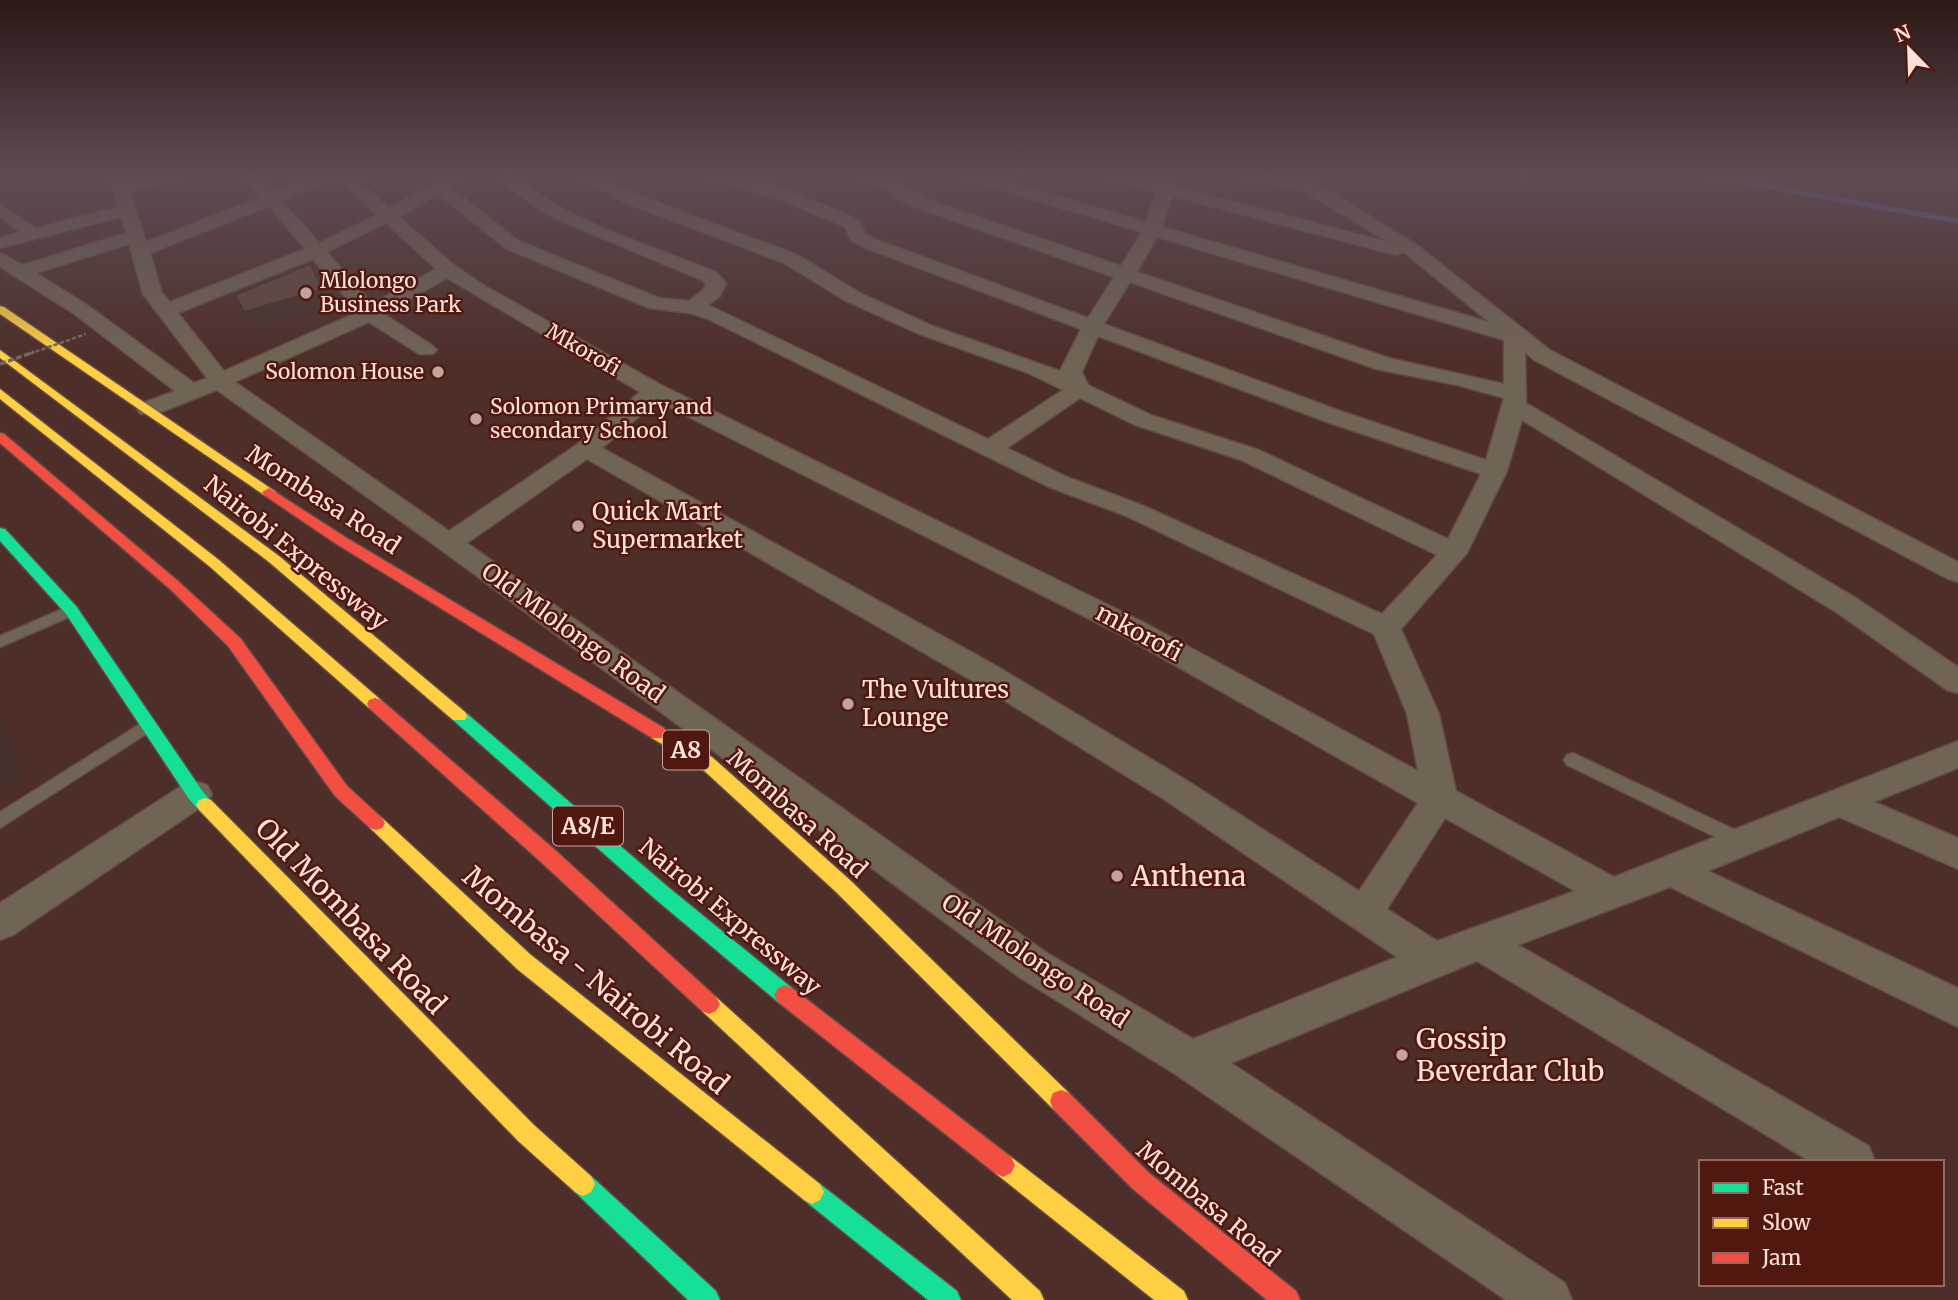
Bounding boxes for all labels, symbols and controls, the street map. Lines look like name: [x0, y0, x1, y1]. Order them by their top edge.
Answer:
north arrow: [1874, 14, 1944, 84]
text: N: [1891, 19, 1914, 47]
place label: Mlolongo Business Park: [320, 267, 462, 318]
marker: Mlolongo Business Park: [298, 285, 314, 301]
street label: Mkorofi: [541, 317, 625, 382]
place label: Solomon House: [265, 358, 424, 385]
marker: Solomon House: [430, 364, 446, 380]
place label: Solomon Primary and secondary School: [490, 393, 712, 444]
marker: Solomon Primary and secondary School: [468, 411, 484, 427]
street label: Mombasa Road: [240, 438, 406, 561]
street label: Nairobi Expressway: [198, 469, 395, 637]
place label: Quick Mart Supermarket: [592, 496, 744, 555]
marker: Quick Mart Supermarket: [570, 518, 586, 534]
street label: Old Mlolongo Road: [476, 556, 671, 709]
street label: mkorofi: [1091, 597, 1188, 668]
place label: The Vultures Lounge: [862, 674, 1009, 733]
marker: The Vultures Lounge: [840, 696, 856, 712]
road number: A8: [663, 730, 709, 770]
street label: Mombasa Road: [721, 743, 874, 885]
road number: A8/E: [553, 806, 623, 846]
street label: Old Mombasa Road: [248, 810, 454, 1022]
street label: Nairobi Expressway: [633, 831, 828, 1002]
street label: Mombasa - Nairobi Road: [456, 858, 736, 1102]
place label: Anthena: [1130, 858, 1246, 894]
marker: Anthena: [1109, 868, 1125, 884]
street label: Old Mlolongo Road: [936, 887, 1135, 1035]
place label: Gossip Beverdar Club: [1416, 1021, 1604, 1089]
marker: Gossip Beverdar Club: [1394, 1047, 1410, 1063]
street label: Mombasa Road: [1130, 1135, 1286, 1273]
legend: [1699, 1160, 1944, 1286]
text: Fast: [1762, 1174, 1804, 1201]
text: Slow: [1762, 1209, 1811, 1236]
text: Jam: [1761, 1244, 1801, 1271]

